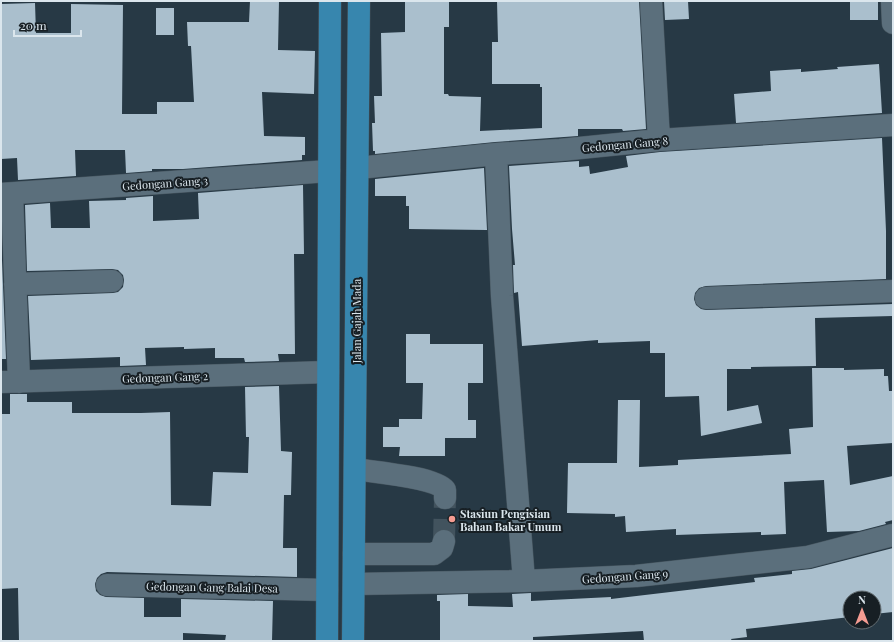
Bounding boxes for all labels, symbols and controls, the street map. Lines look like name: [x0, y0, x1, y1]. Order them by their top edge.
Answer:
scale bar: [14, 12, 81, 38]
text: 20 m: [20, 17, 47, 33]
street label: Gedongan Gang 8: [581, 133, 669, 155]
street label: Gedongan Gang 3: [122, 173, 208, 193]
street label: Jalan Gajah Mada: [349, 278, 364, 364]
street label: Gedongan Gang 2: [122, 368, 208, 386]
place label: Stasiun Pengisian Bahan Bakar Umum: [460, 506, 561, 534]
marker: Stasiun Pengisian Bahan Bakar Umum: [447, 514, 457, 524]
street label: Gedongan Gang 9: [581, 565, 669, 586]
street label: Gedongan Gang Balai Desa: [146, 578, 278, 596]
north arrow: [842, 590, 882, 630]
text: N: [858, 592, 866, 607]

